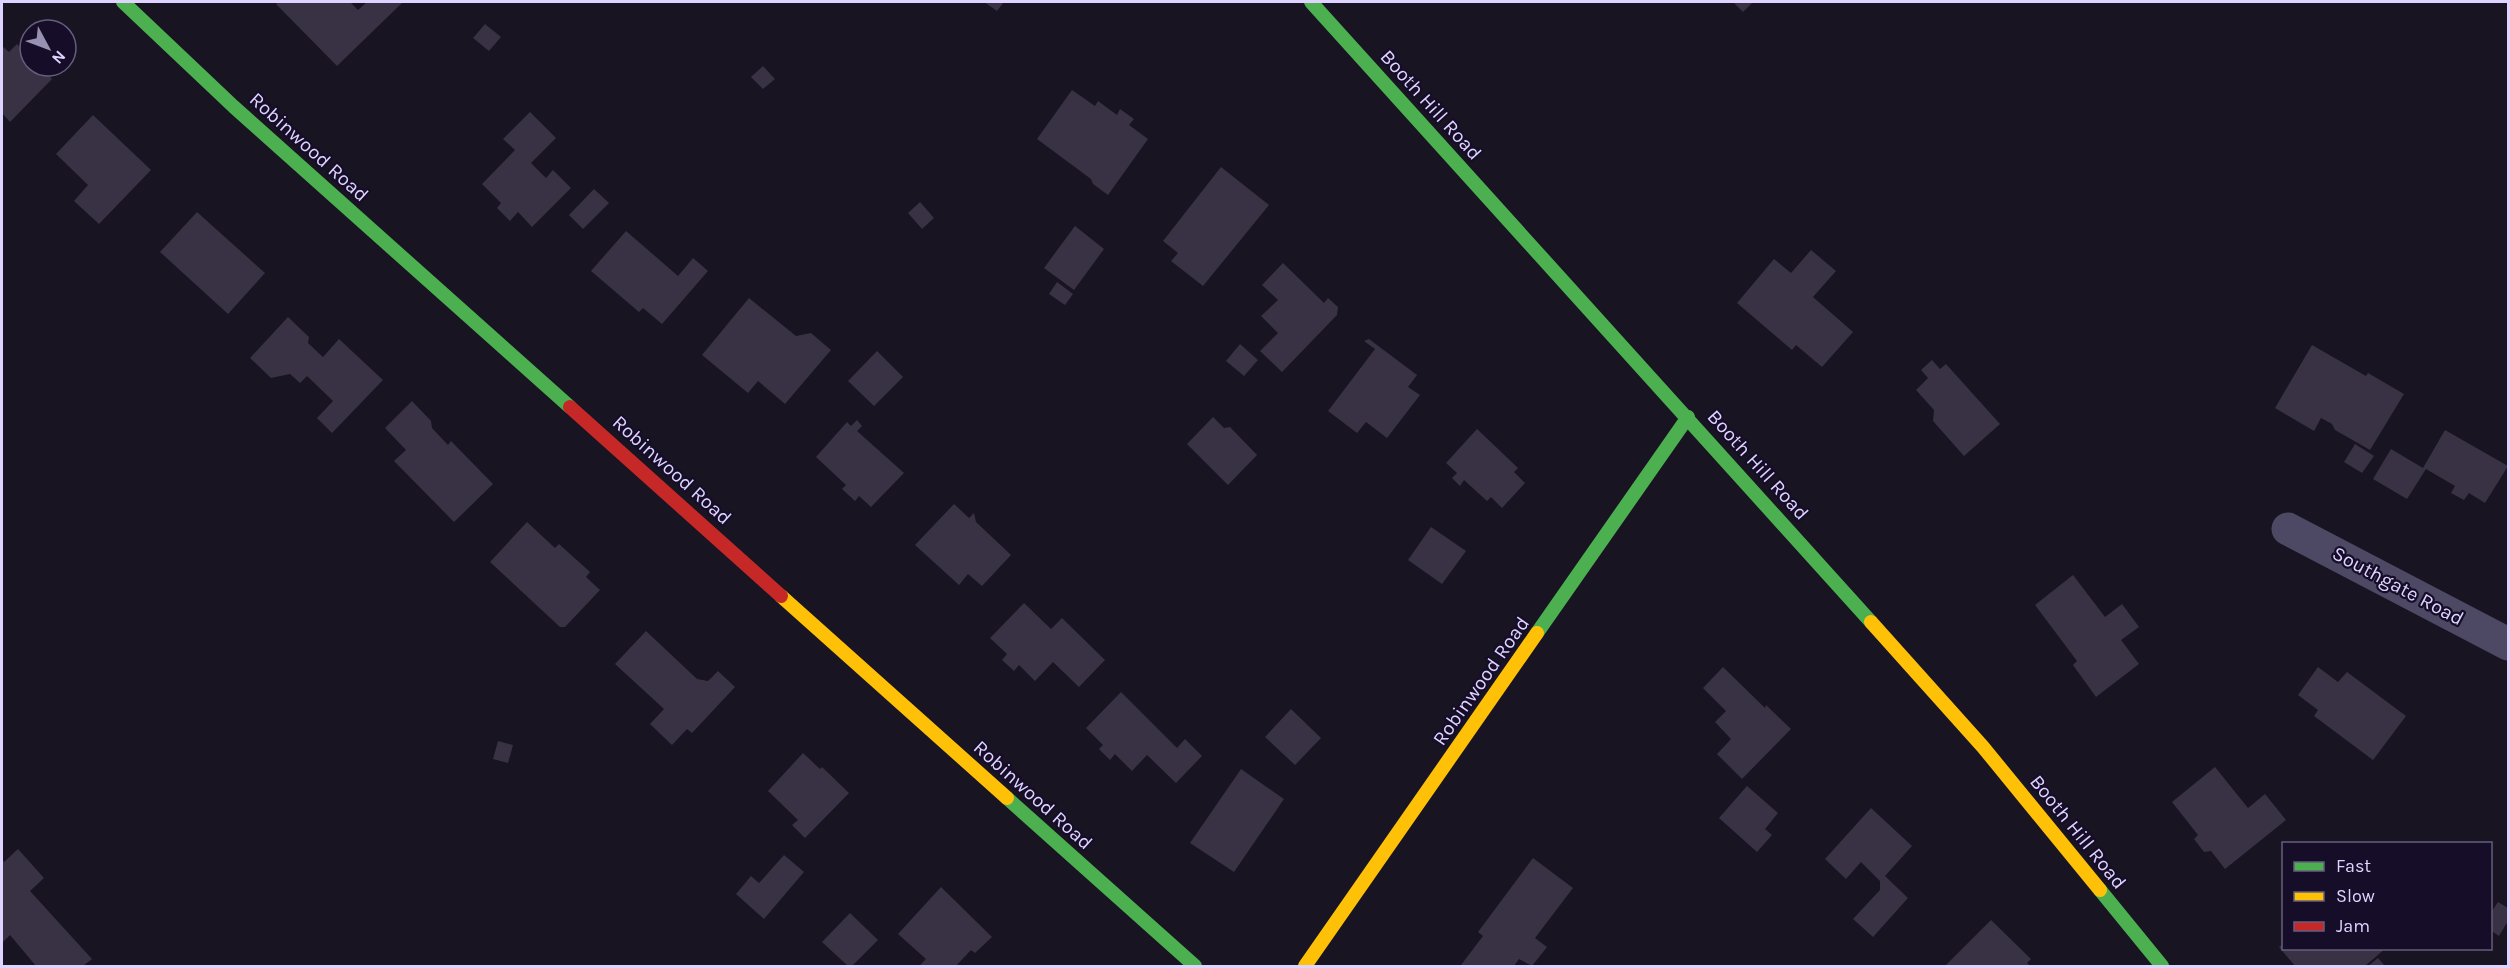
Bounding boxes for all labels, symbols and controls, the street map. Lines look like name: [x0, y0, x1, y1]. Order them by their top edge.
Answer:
north arrow: [18, 18, 78, 78]
street label: Booth Hill Road: [1376, 45, 1486, 165]
text: N: [48, 47, 70, 68]
street label: Robinwood Road: [245, 88, 373, 206]
street label: Booth Hill Road: [1703, 405, 1813, 525]
street label: Robinwood Road: [608, 411, 736, 529]
street label: Southgate Road: [2328, 542, 2468, 630]
street label: Robinwood Road: [1428, 612, 1534, 750]
street label: Robinwood Road: [969, 736, 1097, 854]
street label: Booth Hill Road: [2025, 770, 2131, 894]
legend: [2282, 842, 2492, 950]
text: Fast: [2336, 855, 2371, 877]
text: Slow: [2336, 885, 2375, 907]
text: Jam: [2336, 915, 2370, 937]

